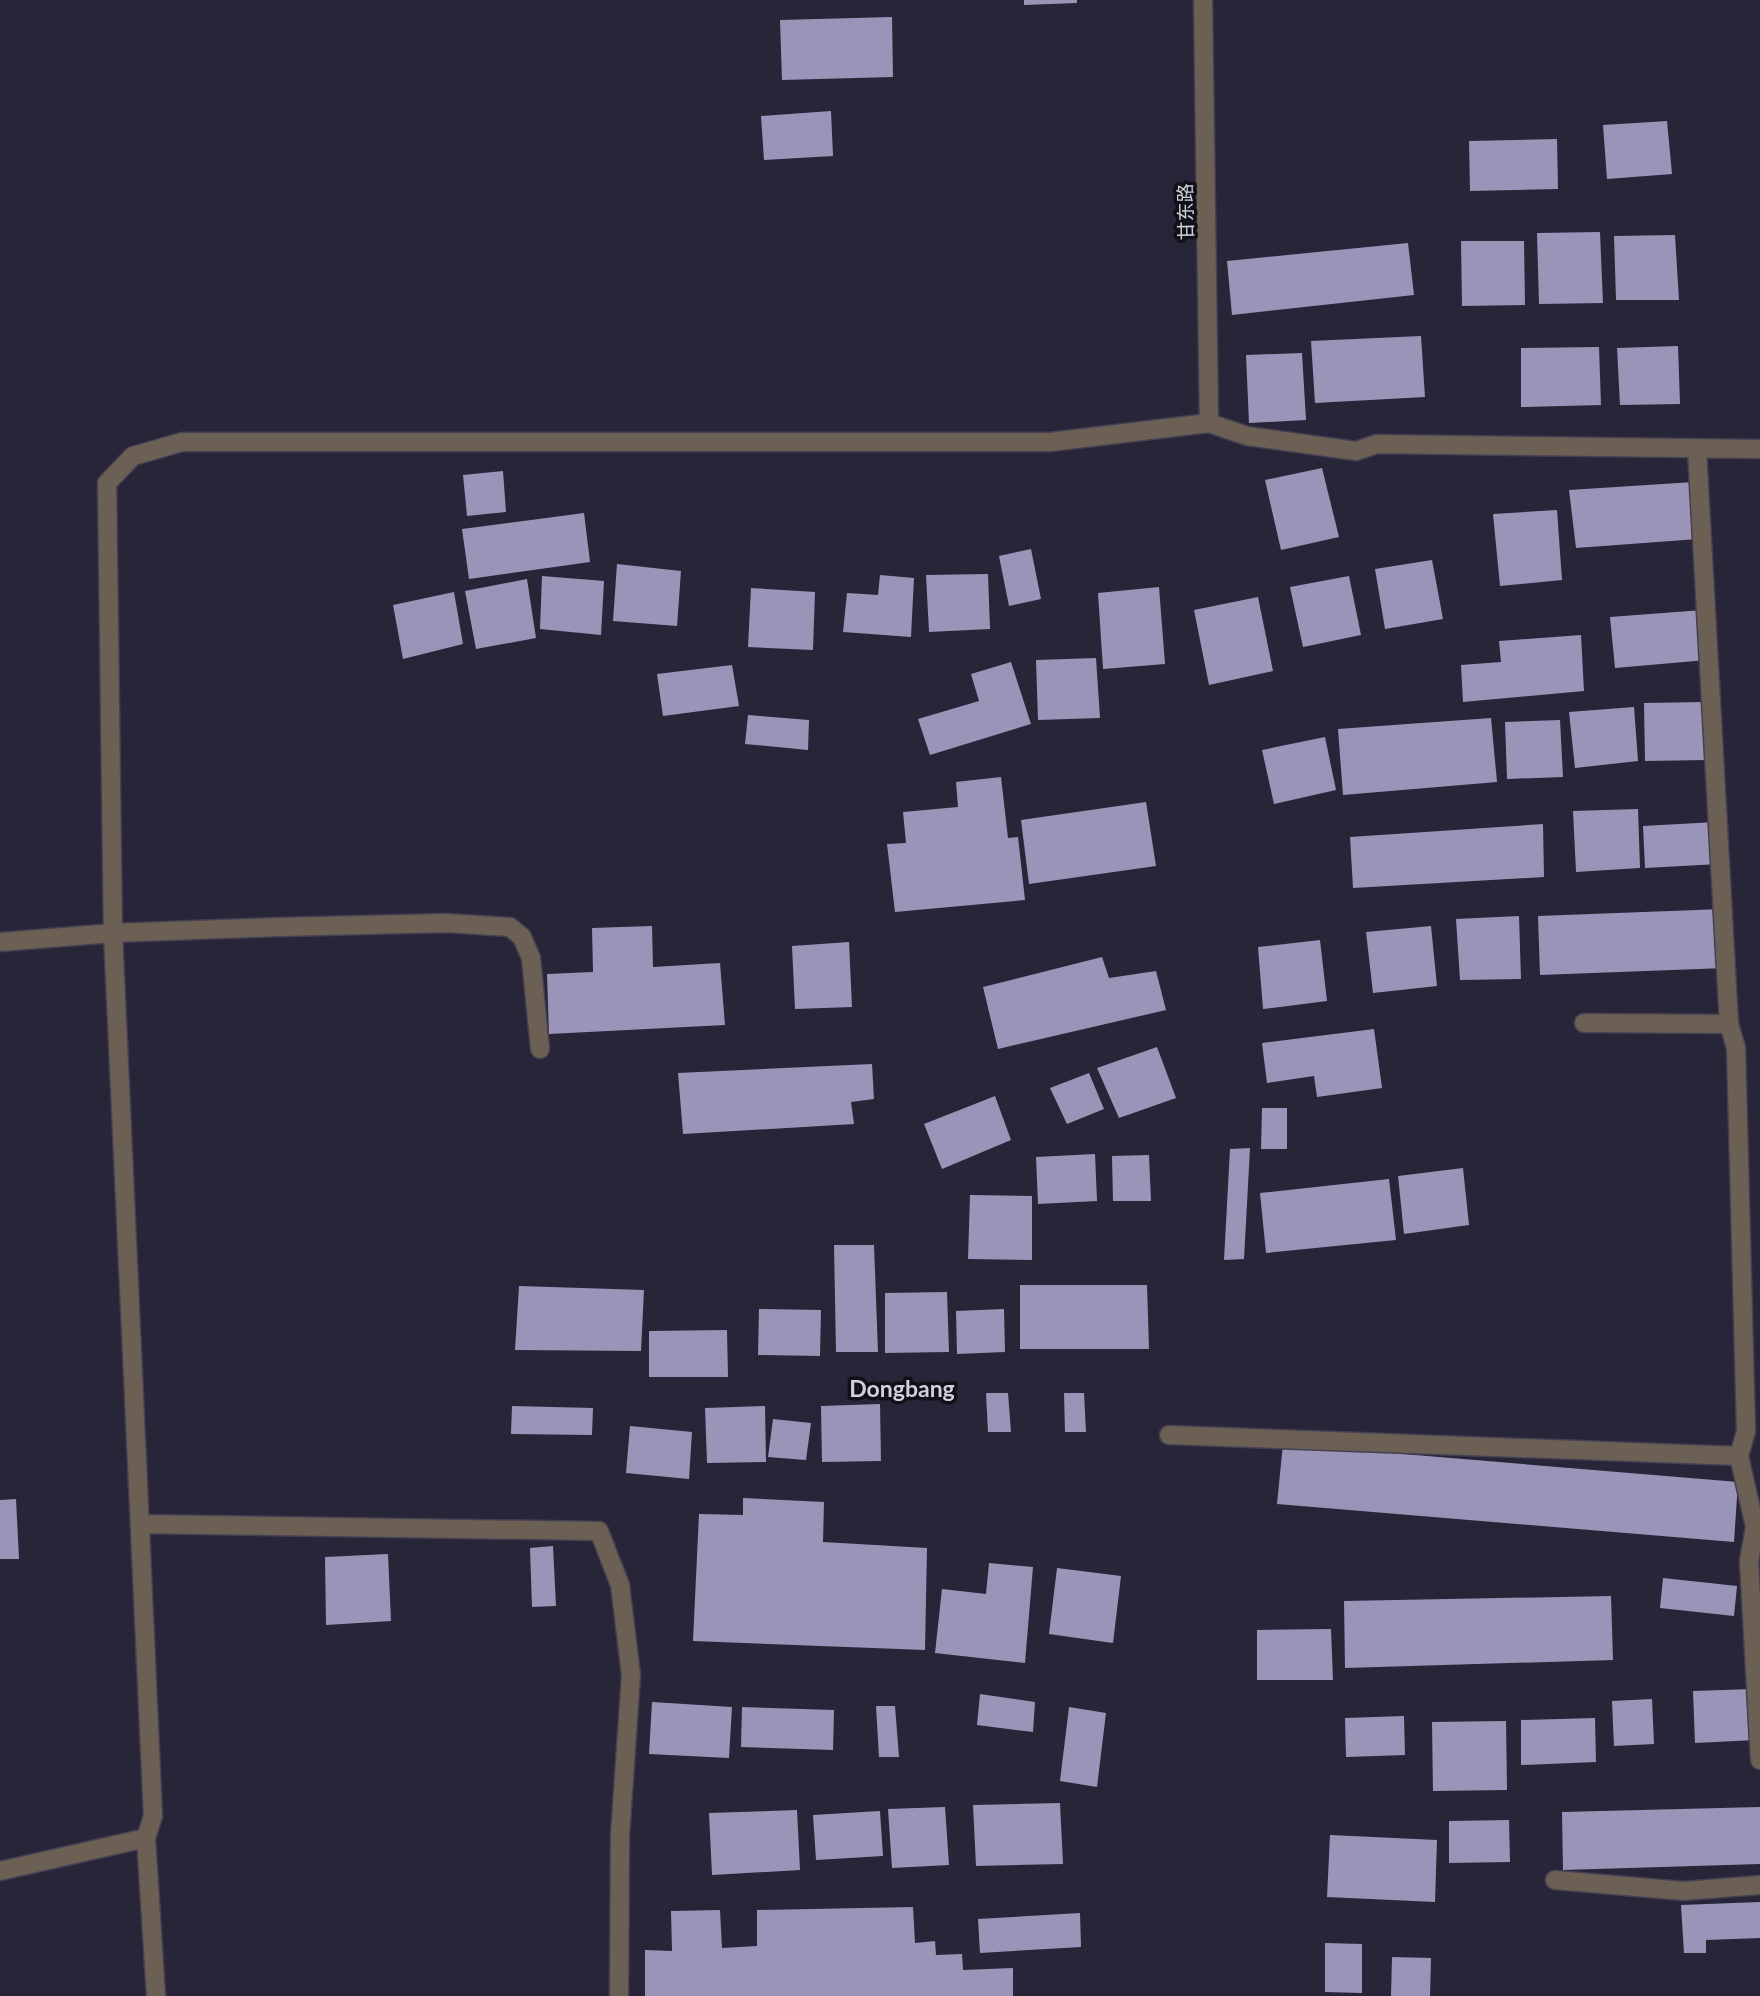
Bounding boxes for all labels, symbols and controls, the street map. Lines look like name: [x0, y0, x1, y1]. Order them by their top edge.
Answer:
street label: 甘东路: [1173, 183, 1197, 241]
district label: Dongbang: [849, 1374, 955, 1402]

